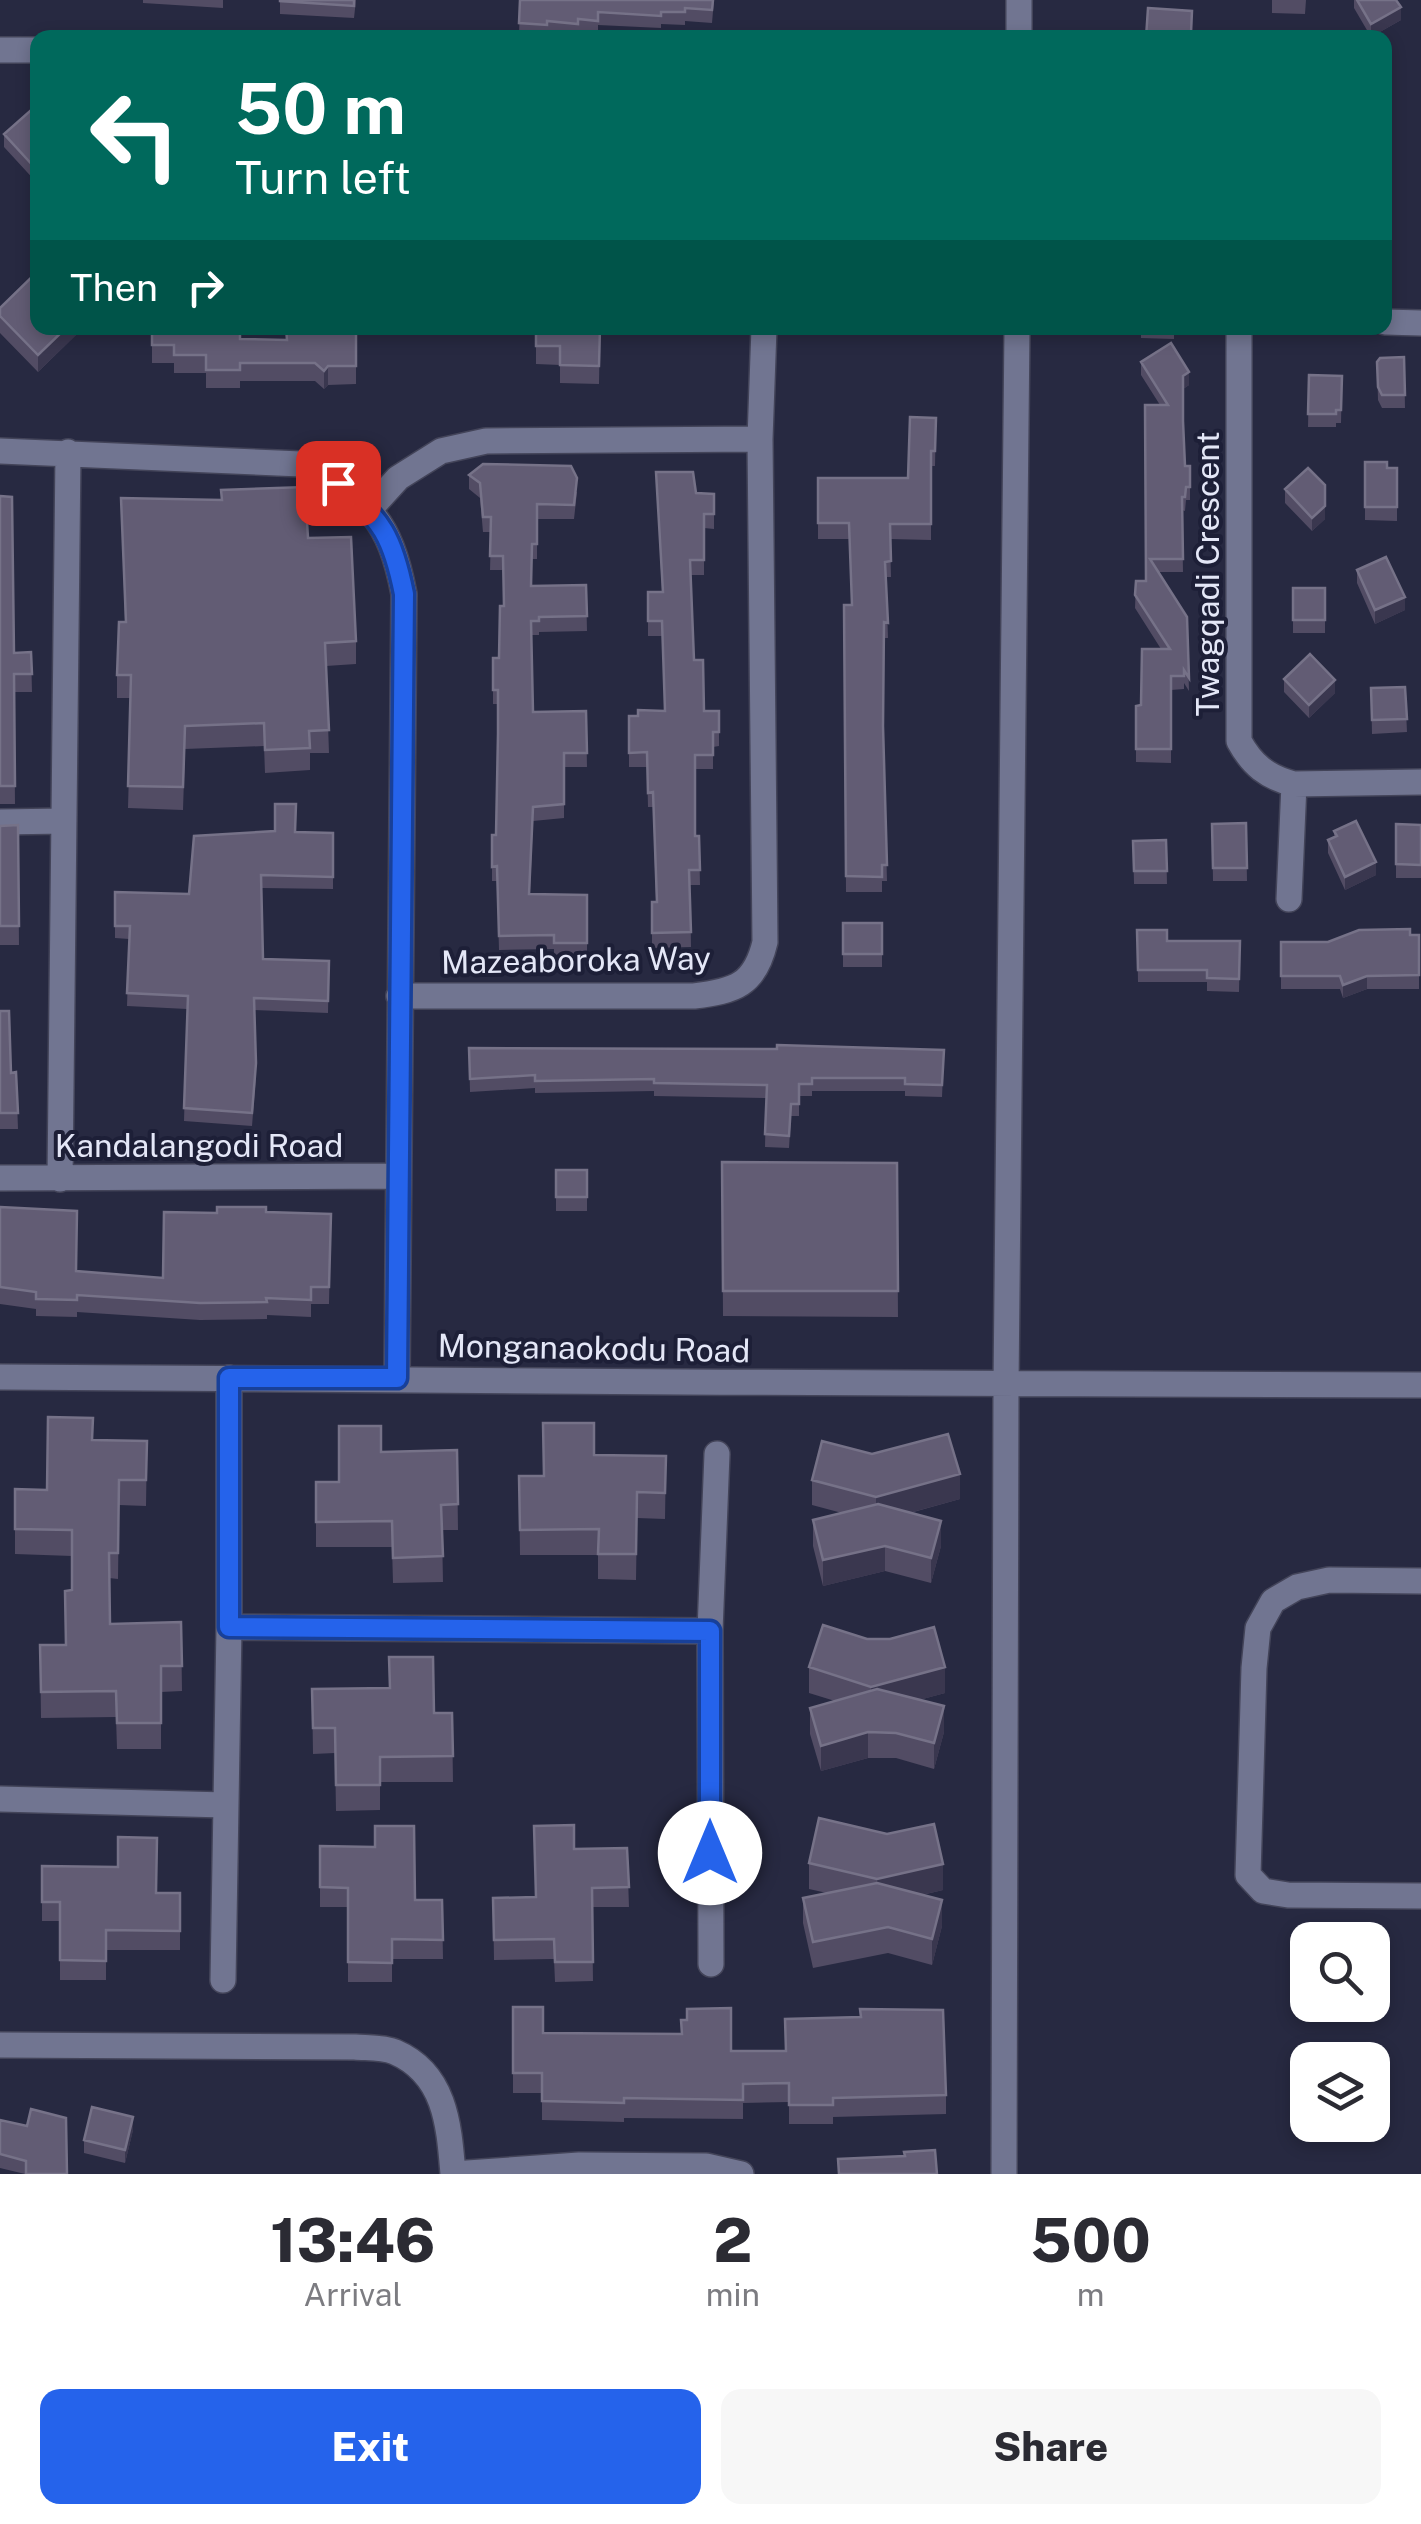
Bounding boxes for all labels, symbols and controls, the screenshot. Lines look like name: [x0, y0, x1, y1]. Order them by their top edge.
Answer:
text: 50 m: [235, 67, 406, 150]
icon: left: [70, 70, 200, 200]
text: Turn left: [235, 151, 411, 204]
icon: right: [178, 260, 233, 315]
text: Then: [70, 265, 158, 310]
street label: Twagqadi Crescent: [1189, 431, 1226, 717]
pin: [296, 441, 381, 526]
icon: arrive: [311, 456, 366, 511]
street label: Mazeaboroka Way: [441, 939, 711, 981]
street label: Kandalangodi Road: [55, 1127, 343, 1164]
street label: Monganaokodu Road: [437, 1327, 751, 1369]
position arrow: [658, 1801, 762, 1905]
map controls: [1290, 1922, 1390, 2142]
button: search: [1290, 1922, 1390, 2022]
button: layers: [1290, 2042, 1390, 2142]
text: 13:46: [270, 2205, 435, 2276]
text: 2: [713, 2205, 752, 2276]
text: 500: [1030, 2205, 1151, 2276]
text: Arrival: [303, 2276, 402, 2313]
text: min: [706, 2276, 760, 2313]
text: m: [1077, 2276, 1104, 2313]
button: Exit: [40, 2389, 701, 2504]
button: Share: [721, 2389, 1381, 2504]

